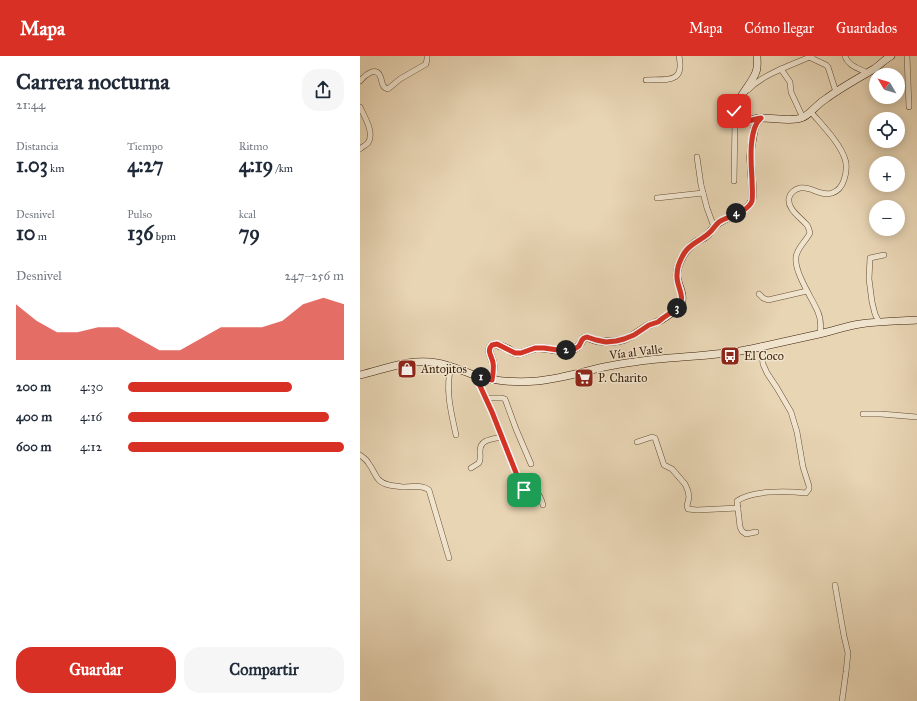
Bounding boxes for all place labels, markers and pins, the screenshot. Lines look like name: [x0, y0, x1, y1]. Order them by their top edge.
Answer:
pin: [717, 94, 751, 128]
pin: 4: [726, 203, 746, 223]
pin: 3: [667, 298, 687, 318]
pin: 2: [556, 340, 576, 360]
bus stop icon: El Coco: [719, 345, 741, 367]
place label: El Coco: [744, 349, 784, 363]
shop icon: Antojitos: [396, 358, 418, 380]
place label: Antojitos: [420, 362, 467, 376]
pin: 1: [471, 367, 491, 387]
supermarket icon: P. Charito: [573, 367, 595, 389]
place label: P. Charito: [598, 371, 647, 385]
pin: [507, 473, 541, 507]

